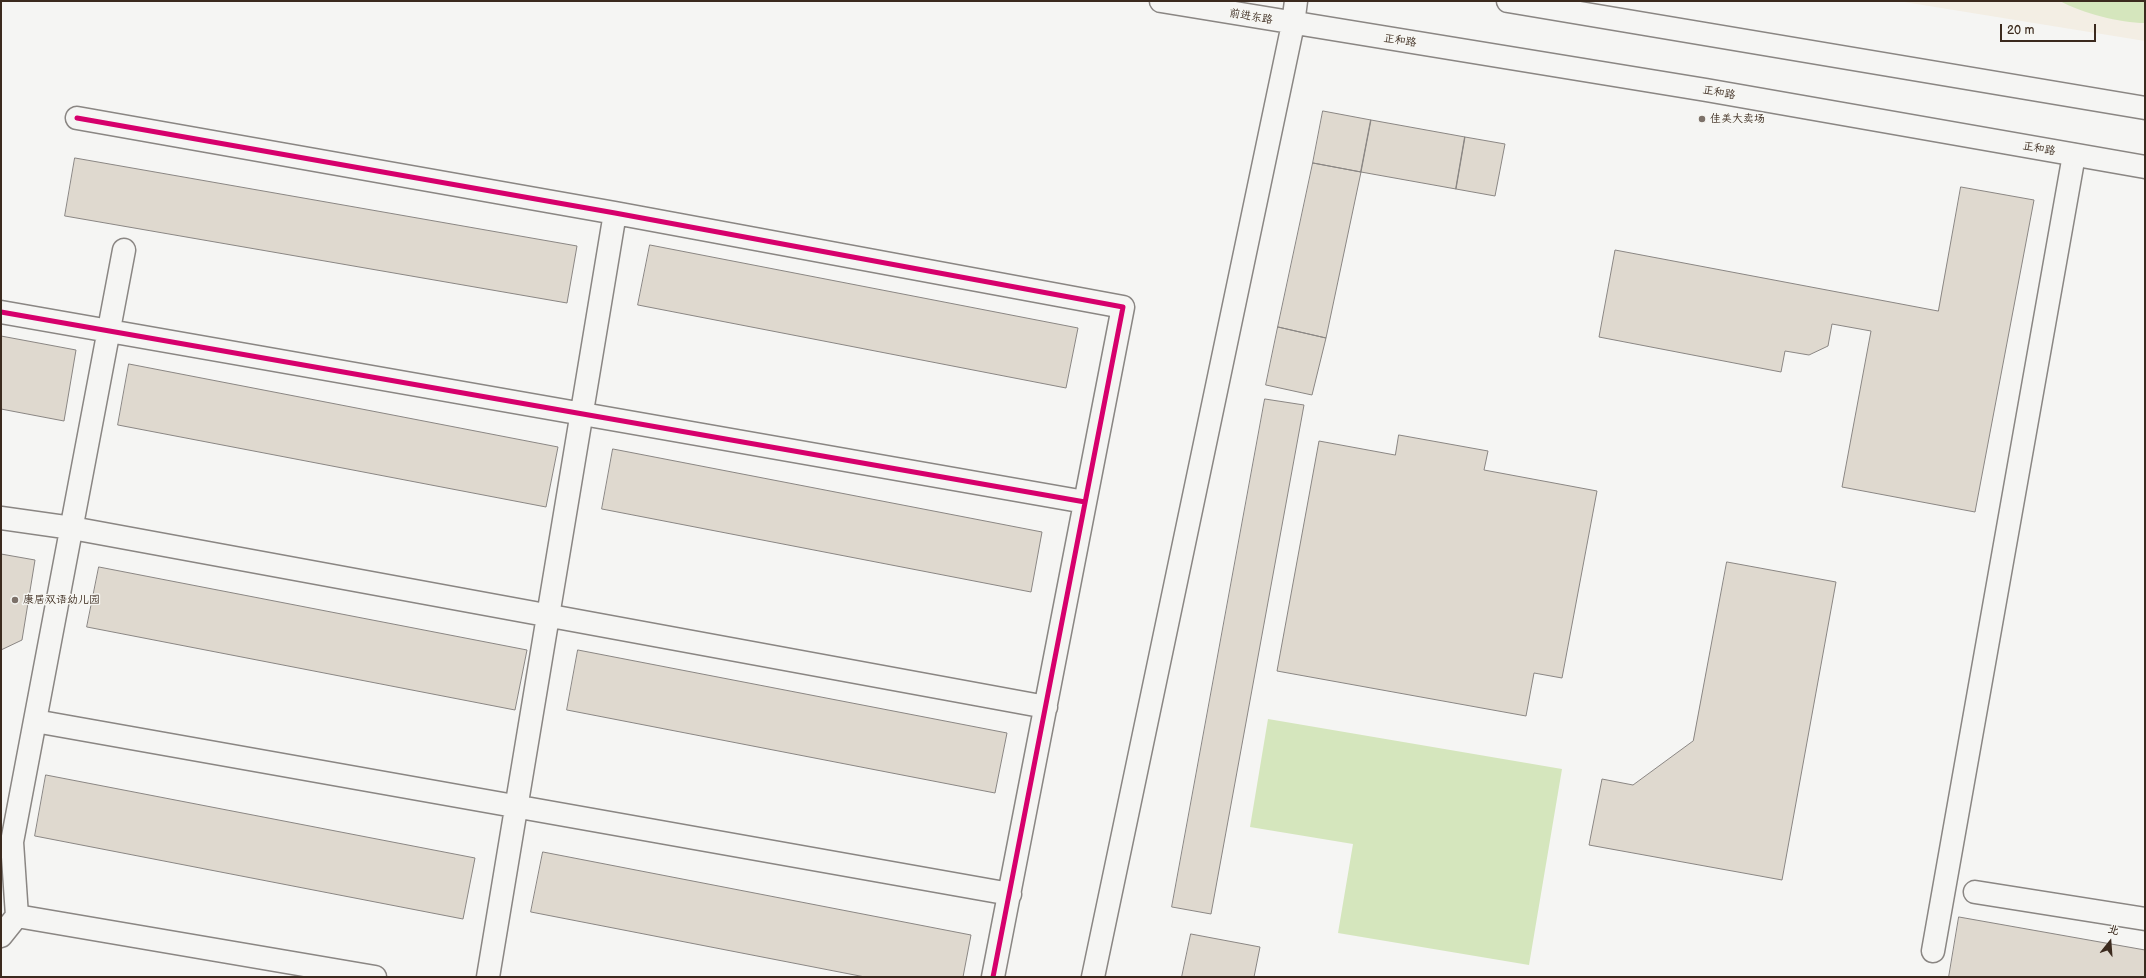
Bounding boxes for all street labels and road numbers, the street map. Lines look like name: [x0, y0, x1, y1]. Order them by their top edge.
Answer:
street label: 前进东路: [1228, 7, 1274, 27]
street label: 正和路: [1383, 32, 1417, 50]
street label: 正和路: [1702, 84, 1736, 102]
street label: 正和路: [2022, 140, 2056, 158]

